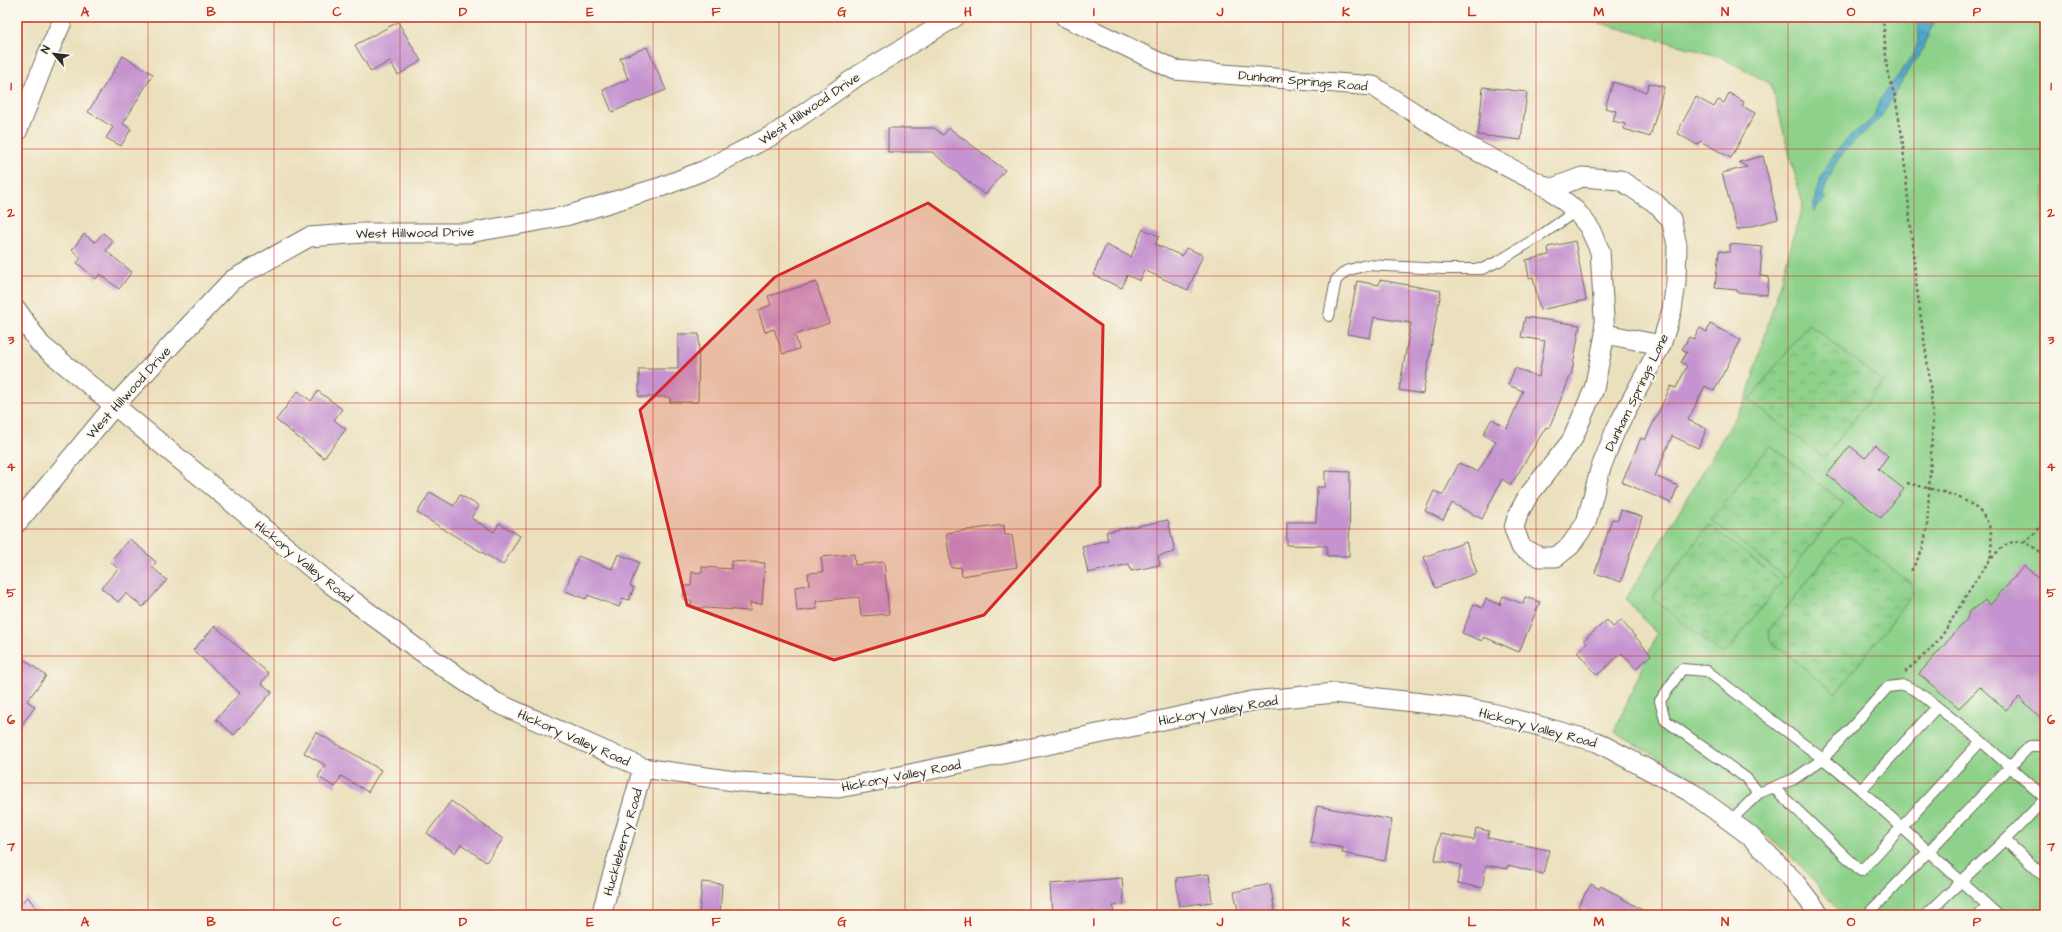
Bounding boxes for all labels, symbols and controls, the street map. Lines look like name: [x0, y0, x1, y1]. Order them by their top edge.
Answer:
text: A: [81, 3, 90, 21]
text: B: [206, 3, 216, 21]
text: C: [332, 3, 342, 21]
text: D: [459, 3, 468, 21]
text: E: [586, 3, 594, 21]
text: F: [711, 3, 721, 21]
text: G: [837, 3, 847, 21]
text: H: [964, 3, 972, 21]
text: I: [1093, 3, 1095, 21]
text: J: [1216, 3, 1224, 21]
text: K: [1342, 3, 1350, 21]
text: L: [1467, 3, 1477, 21]
text: M: [1594, 3, 1605, 21]
text: N: [1721, 3, 1729, 21]
text: O: [1847, 3, 1856, 21]
text: P: [1973, 3, 1982, 21]
north arrow: [34, 34, 74, 74]
text: N: [37, 43, 54, 56]
street label: Dunham Springs Road: [1238, 66, 1368, 97]
street label: West Hillwood Drive: [755, 68, 864, 149]
text: 1: [10, 77, 12, 95]
text: 1: [2050, 77, 2052, 95]
text: 2: [6, 204, 15, 222]
text: 2: [2046, 204, 2055, 222]
street label: West Hillwood Drive: [356, 223, 474, 243]
text: 3: [7, 331, 15, 349]
street label: Dunham Springs Lane: [1601, 331, 1674, 455]
text: 3: [2047, 331, 2055, 349]
street label: West Hillwood Drive: [82, 343, 175, 443]
text: 4: [7, 458, 16, 476]
text: 4: [2047, 458, 2056, 476]
street label: Hickory Valley Road: [250, 517, 356, 608]
text: 5: [6, 584, 16, 602]
text: 5: [2046, 584, 2056, 602]
street label: Hickory Valley Road: [1157, 692, 1280, 731]
street label: Hickory Valley Road: [1477, 704, 1599, 753]
street label: Hickory Valley Road: [514, 705, 633, 772]
text: 6: [7, 711, 16, 729]
text: 6: [2047, 711, 2056, 729]
street label: Hickory Valley Road: [840, 756, 963, 797]
street label: Huckleberry Road: [599, 786, 648, 898]
text: 7: [6, 838, 16, 856]
text: 7: [2046, 838, 2056, 856]
text: A: [81, 913, 90, 931]
text: B: [206, 913, 216, 931]
text: C: [332, 913, 342, 931]
text: D: [459, 913, 468, 931]
text: E: [586, 913, 594, 931]
text: F: [711, 913, 721, 931]
text: G: [837, 913, 847, 931]
text: H: [964, 913, 972, 931]
text: I: [1093, 913, 1095, 931]
text: J: [1216, 913, 1224, 931]
text: K: [1342, 913, 1350, 931]
text: L: [1467, 913, 1477, 931]
text: M: [1594, 913, 1605, 931]
text: N: [1721, 913, 1729, 931]
text: O: [1847, 913, 1856, 931]
text: P: [1973, 913, 1982, 931]

